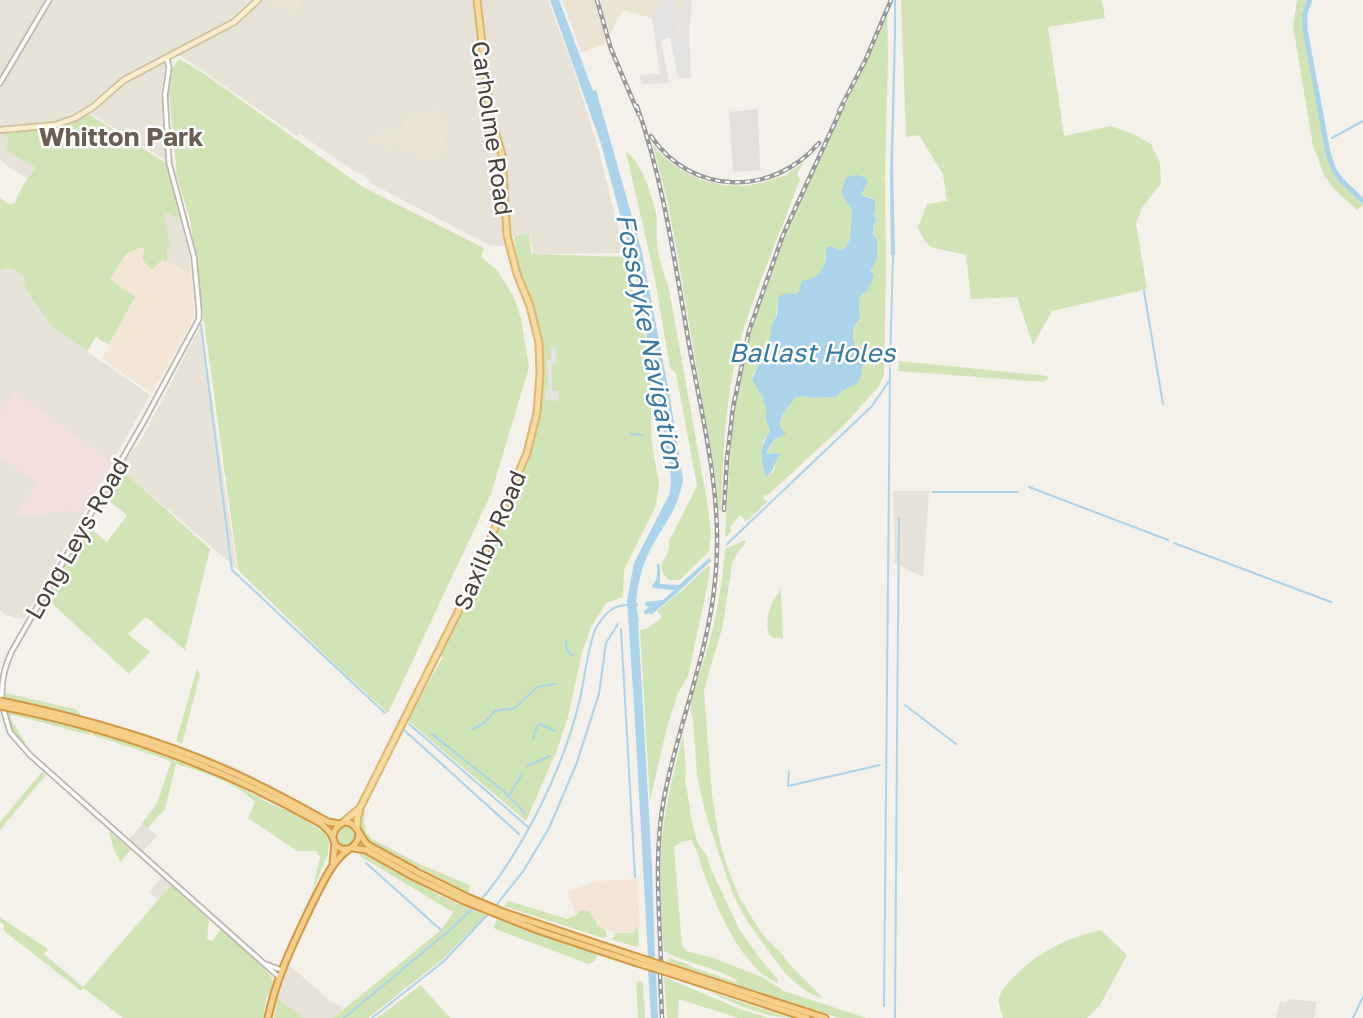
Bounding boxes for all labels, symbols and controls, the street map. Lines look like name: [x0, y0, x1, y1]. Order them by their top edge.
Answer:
street label: Carholme Road: [466, 39, 520, 217]
district label: Whitton Park: [39, 121, 203, 152]
water label: Fossdyke Navigation: [610, 211, 690, 472]
water label: Ballast Holes: [729, 337, 896, 368]
street label: Long Leys Road: [18, 452, 134, 624]
street label: Saxilby Road: [447, 466, 531, 614]

